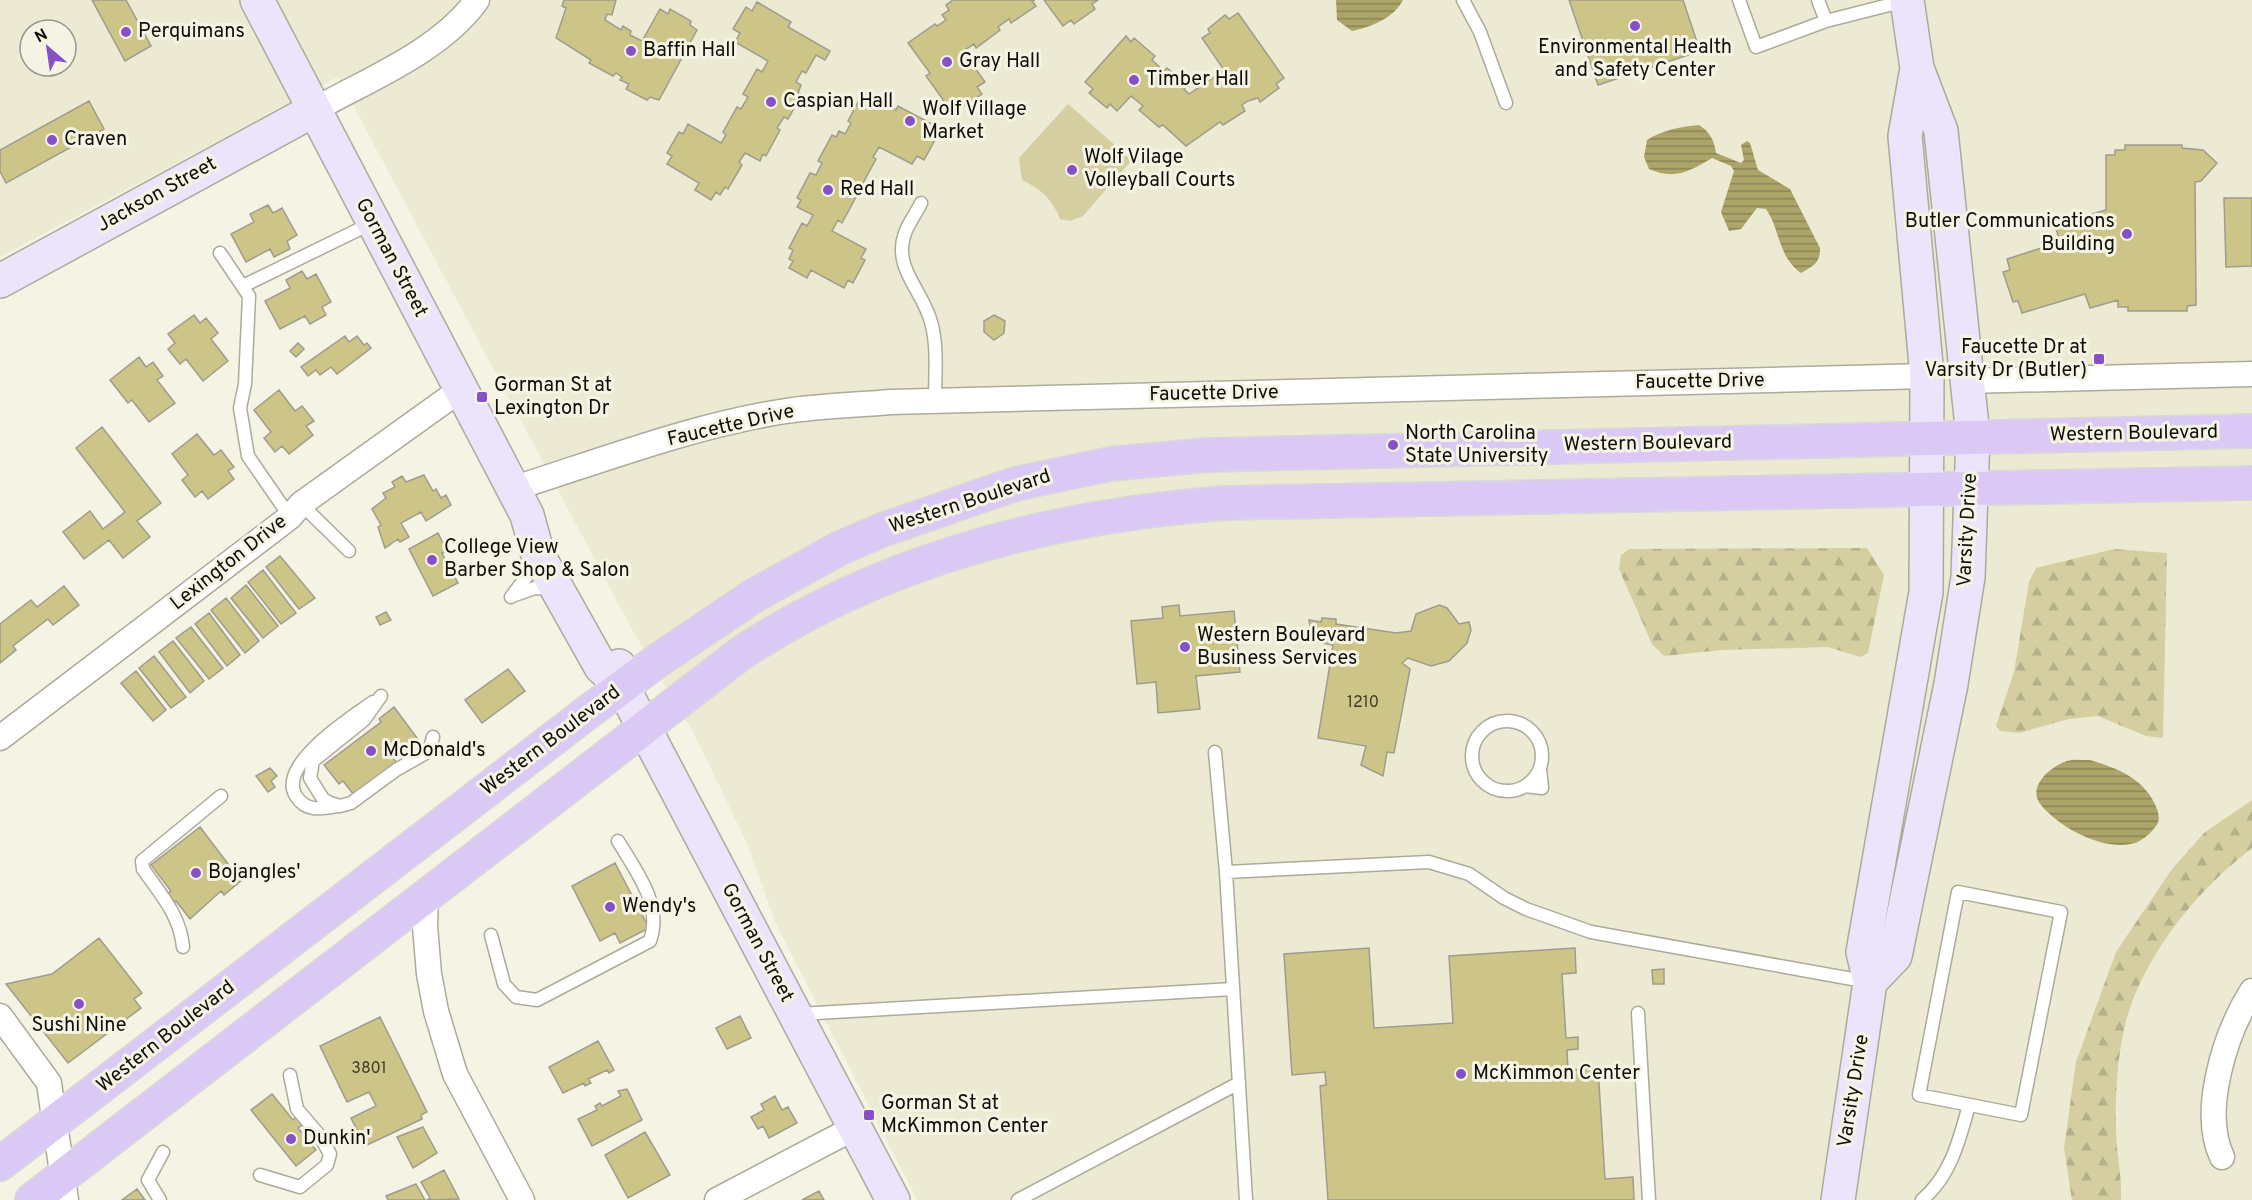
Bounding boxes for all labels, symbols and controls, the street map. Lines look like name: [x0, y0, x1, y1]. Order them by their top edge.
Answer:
north arrow: [18, 18, 78, 78]
place label: Perquimans: [138, 19, 245, 45]
marker: Environmental Health and Safety Center: [1628, 19, 1642, 33]
text: N: [32, 25, 52, 48]
marker: Perquimans: [119, 25, 133, 39]
place label: Environmental Health and Safety Center: [1538, 35, 1732, 84]
place label: Baffin Hall: [643, 38, 736, 64]
marker: Baffin Hall: [624, 44, 638, 58]
place label: Gray Hall: [959, 49, 1040, 75]
marker: Gray Hall: [940, 55, 954, 69]
place label: Timber Hall: [1146, 67, 1249, 93]
marker: Timber Hall: [1127, 73, 1141, 87]
place label: Caspian Hall: [783, 89, 893, 115]
marker: Caspian Hall: [764, 95, 778, 109]
place label: Wolf Village Market: [922, 97, 1027, 146]
marker: Wolf Village Market: [903, 114, 917, 128]
place label: Craven: [64, 127, 127, 153]
marker: Craven: [45, 133, 59, 147]
place label: Wolf Vilage Volleyball Courts: [1084, 145, 1235, 194]
street label: Jackson Street: [92, 151, 222, 239]
marker: Wolf Vilage Volleyball Courts: [1065, 163, 1079, 177]
place label: Red Hall: [840, 177, 914, 203]
marker: Red Hall: [821, 183, 835, 197]
street label: Gorman Street: [349, 194, 433, 322]
place label: Butler Communications Building: [1905, 209, 2115, 258]
marker: Butler Communications Building: [2120, 227, 2134, 241]
place label: Faucette Dr at Varsity Dr (Butler): [1925, 335, 2087, 384]
marker: Faucette Dr at Varsity Dr (Butler): [2092, 352, 2106, 366]
street label: Faucette Drive: [1635, 368, 1765, 396]
place label: Gorman St at Lexington Dr: [494, 373, 612, 422]
street label: Faucette Drive: [1149, 380, 1279, 408]
marker: Gorman St at Lexington Dr: [475, 390, 489, 404]
street label: Faucette Drive: [665, 399, 797, 453]
street label: Western Boulevard: [2050, 420, 2218, 448]
place label: North Carolina State University: [1405, 421, 1548, 470]
street label: Western Boulevard: [1564, 430, 1732, 458]
marker: North Carolina State University: [1386, 438, 1400, 452]
street label: Western Boulevard: [886, 464, 1054, 540]
street label: Varsity Drive: [1952, 472, 1984, 588]
street label: Lexington Drive: [165, 509, 293, 617]
place label: College View Barber Shop & Salon: [444, 535, 630, 584]
marker: College View Barber Shop & Salon: [425, 553, 439, 567]
place label: Western Boulevard Business Services: [1197, 623, 1366, 672]
marker: Western Boulevard Business Services: [1178, 640, 1192, 654]
street label: Western Boulevard: [476, 680, 626, 802]
house number: 1210: [1347, 693, 1379, 713]
place label: McDonald's: [383, 738, 486, 764]
marker: McDonald's: [364, 744, 378, 758]
place label: Bojangles': [208, 860, 301, 886]
marker: Bojangles': [189, 866, 203, 880]
street label: Gorman Street: [715, 879, 799, 1007]
place label: Wendy's: [622, 894, 696, 920]
marker: Wendy's: [603, 900, 617, 914]
street label: Western Boulevard: [92, 975, 240, 1099]
marker: Sushi Nine: [72, 997, 86, 1011]
place label: Sushi Nine: [31, 1013, 127, 1039]
street label: Varsity Drive: [1832, 1033, 1876, 1149]
house number: 3801: [351, 1059, 387, 1079]
place label: McKimmon Center: [1473, 1061, 1640, 1087]
marker: McKimmon Center: [1454, 1067, 1468, 1081]
place label: Gorman St at McKimmon Center: [881, 1091, 1048, 1140]
marker: Gorman St at McKimmon Center: [862, 1108, 876, 1122]
place label: Dunkin': [303, 1126, 371, 1152]
marker: Dunkin': [284, 1132, 298, 1146]

